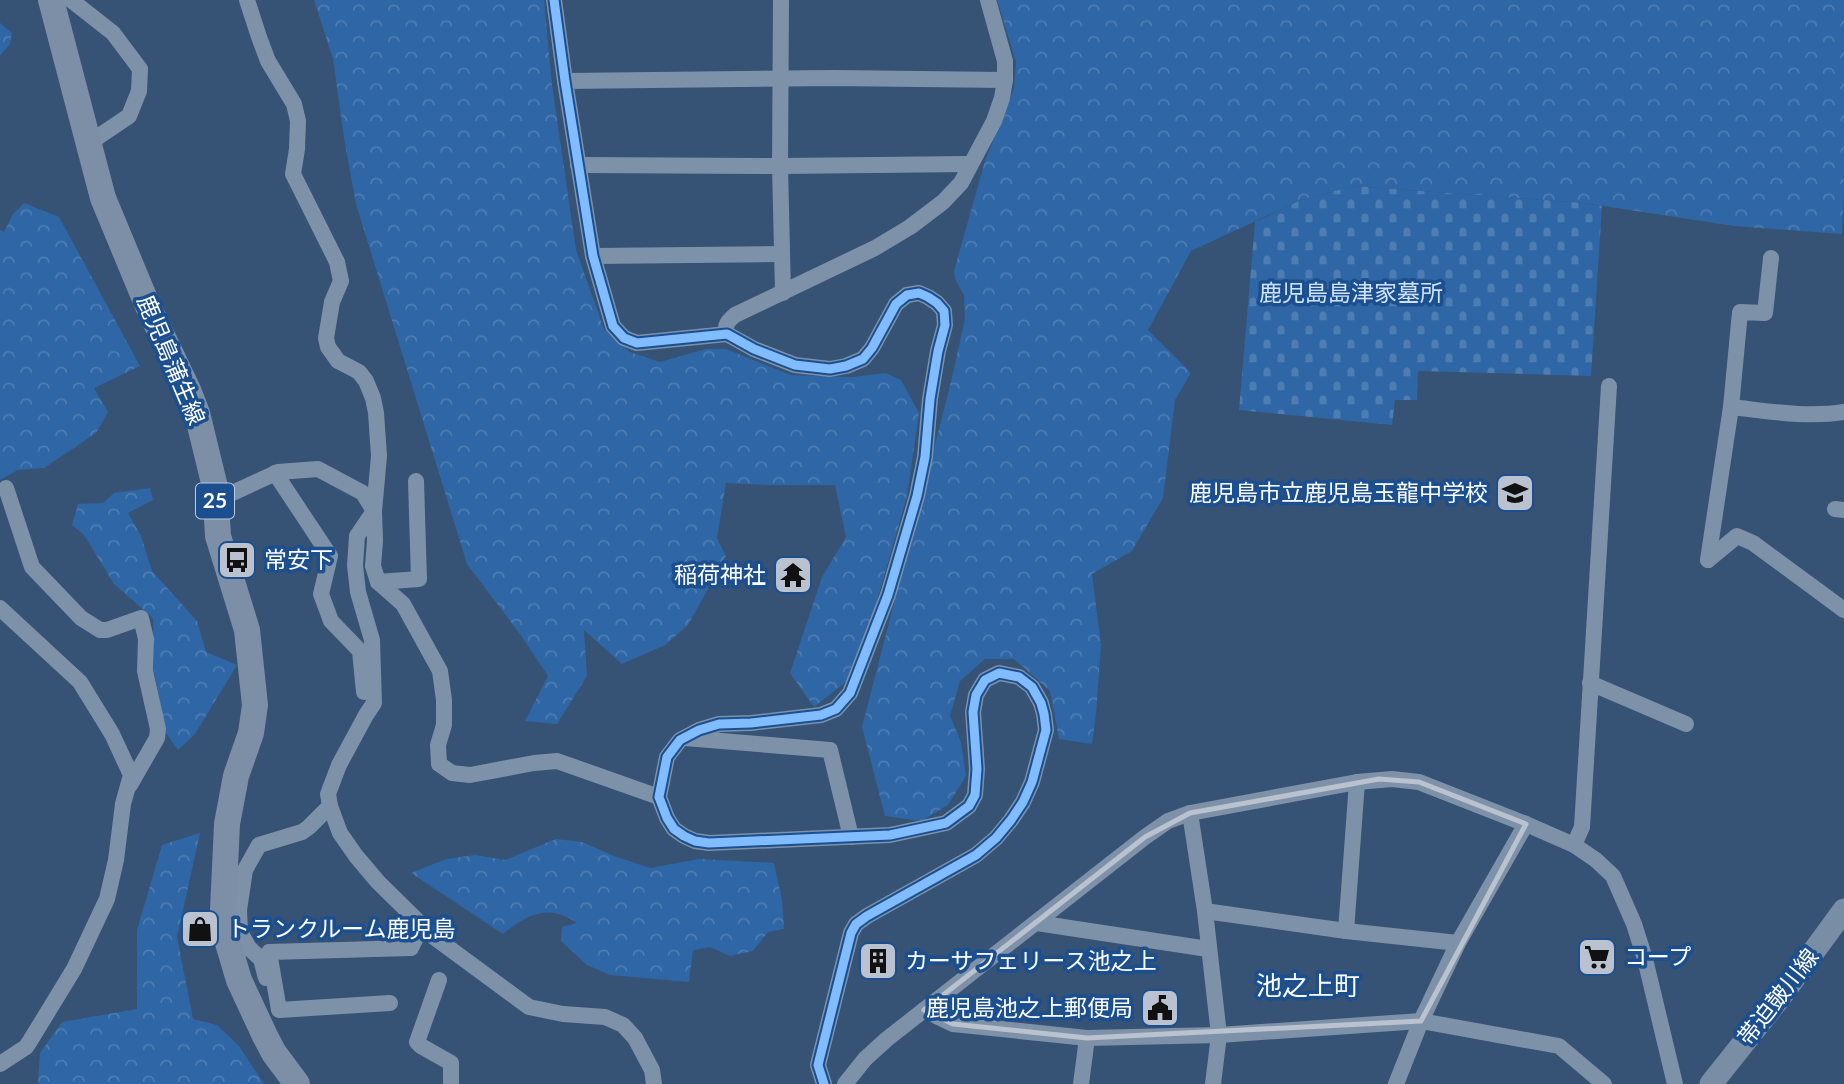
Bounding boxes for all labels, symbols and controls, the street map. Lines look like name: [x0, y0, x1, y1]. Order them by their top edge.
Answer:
park label: 鹿児島島津家墓所: [1259, 278, 1443, 306]
street label: 鹿児島蒲生線: [132, 291, 212, 429]
school or university icon: 鹿児島市立鹿児島玉龍中学校: [1494, 472, 1536, 514]
place label: 鹿児島市立鹿児島玉龍中学校: [1189, 478, 1488, 506]
road number: 25: [196, 484, 234, 518]
bus stop icon: 常安下: [216, 539, 258, 581]
place label: 常安下: [264, 545, 333, 573]
temple icon: 稲荷神社: [772, 554, 814, 596]
place label: 稲荷神社: [674, 560, 766, 588]
shop icon: トランクルーム鹿児島: [179, 908, 221, 950]
place label: トランクルーム鹿児島: [227, 914, 456, 942]
supermarket icon: コープ: [1576, 936, 1618, 978]
building icon: カーサフェリース池之上: [857, 940, 899, 982]
place label: コープ: [1624, 942, 1692, 970]
street label: 帯迫皷川線: [1731, 942, 1824, 1050]
place label: カーサフェリース池之上: [905, 946, 1156, 974]
district label: 池之上町: [1256, 969, 1360, 1001]
public building icon: 鹿児島池之上郵便局: [1139, 987, 1181, 1029]
place label: 鹿児島池之上郵便局: [926, 993, 1133, 1021]

